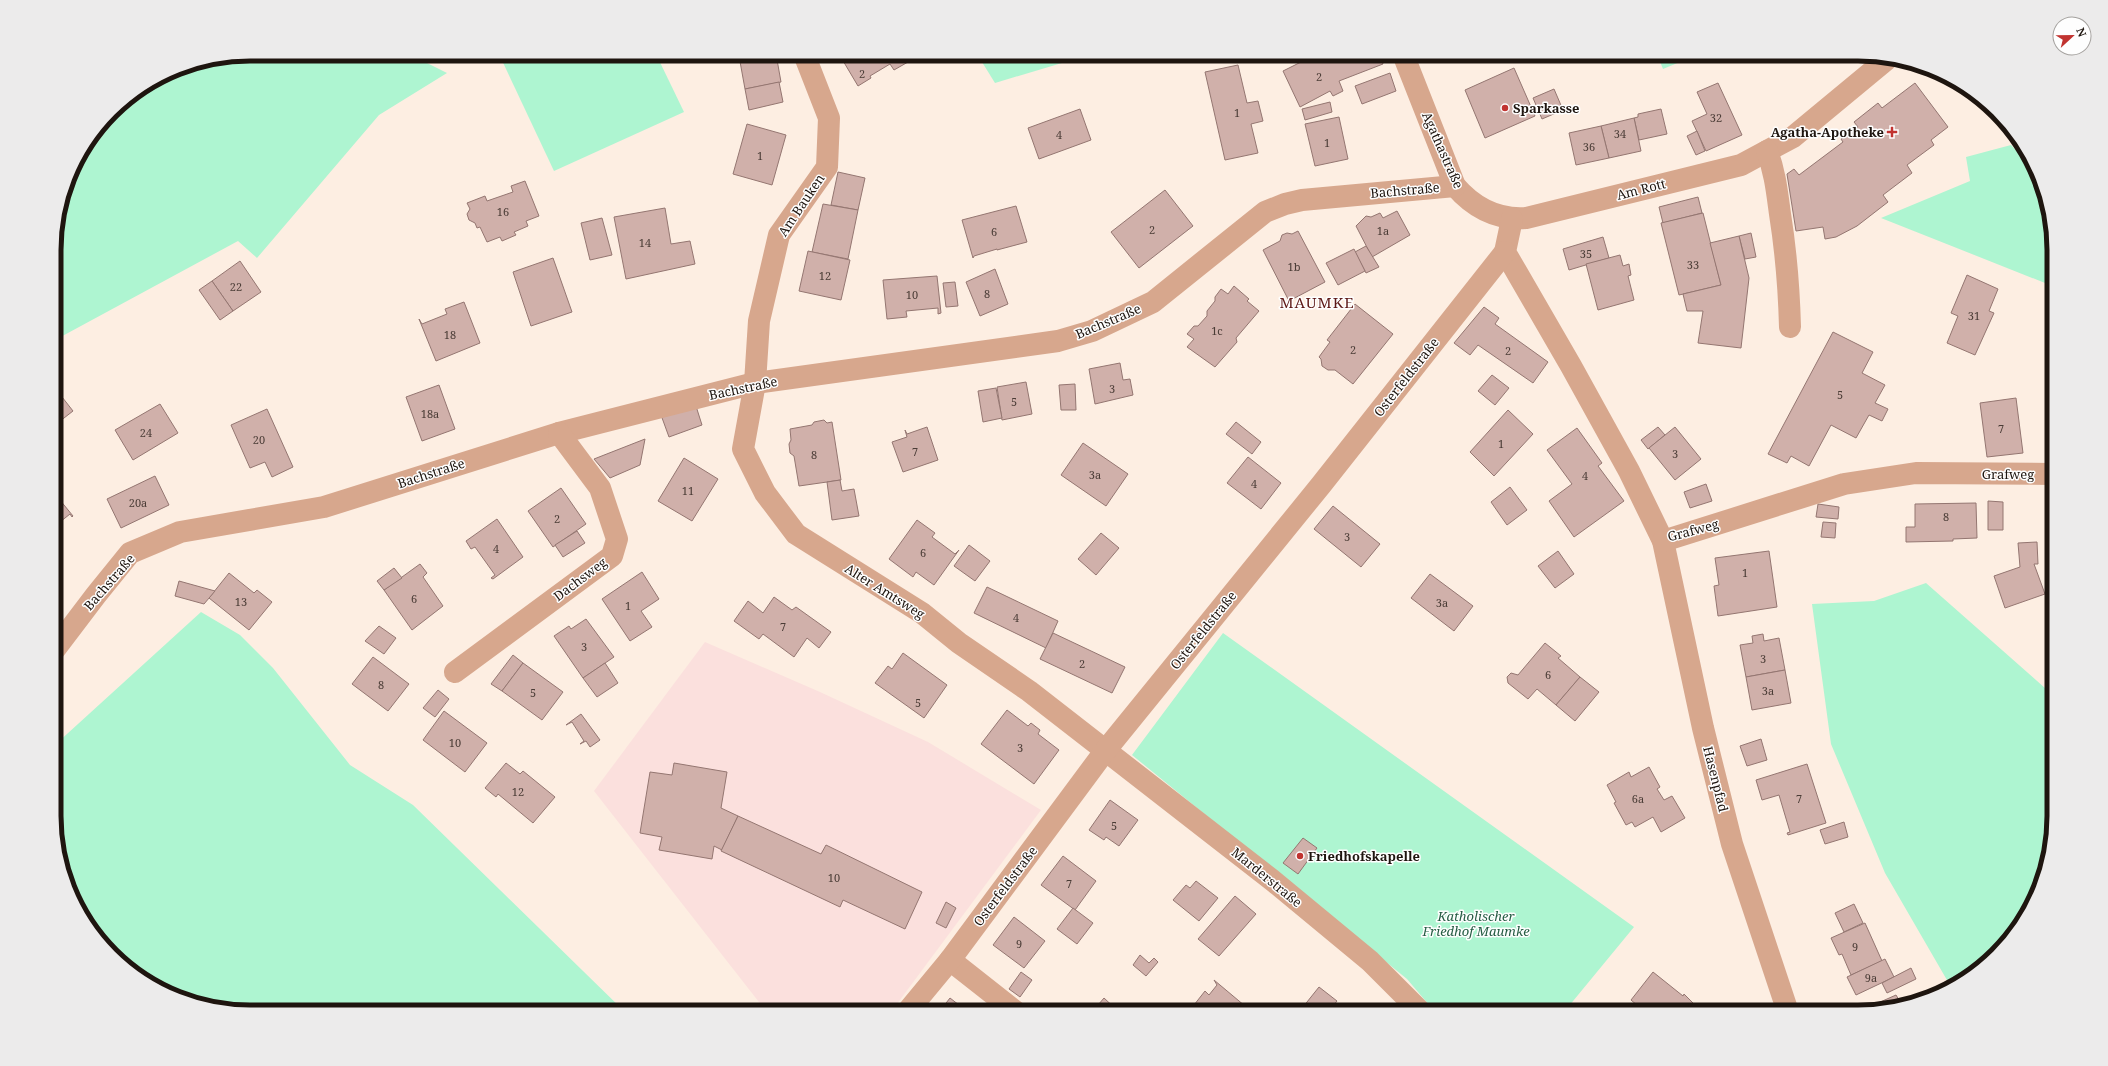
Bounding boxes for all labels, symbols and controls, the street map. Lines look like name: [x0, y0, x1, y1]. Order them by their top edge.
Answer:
north arrow: [2052, 16, 2092, 56]
text: N: [2073, 25, 2090, 39]
house number: 2: [859, 66, 865, 81]
house number: 2: [1316, 69, 1322, 84]
place label: Sparkasse: [1513, 99, 1580, 117]
marker: Sparkasse: [1500, 103, 1510, 113]
house number: 1: [1234, 105, 1240, 120]
street label: Agathastraße: [1418, 109, 1468, 191]
house number: 32: [1710, 110, 1722, 125]
place label: Agatha-Apotheke: [1771, 123, 1884, 141]
house number: 34: [1614, 126, 1626, 141]
house number: 4: [1056, 127, 1062, 142]
marker: Agatha-Apotheke: [1887, 127, 1897, 137]
house number: 1: [1324, 135, 1330, 150]
house number: 36: [1583, 139, 1595, 154]
house number: 1: [757, 148, 763, 163]
street label: Am Bauken: [774, 170, 829, 240]
street label: Am Rott: [1615, 174, 1668, 204]
street label: Bachstraße: [1370, 178, 1440, 202]
house number: 16: [497, 204, 509, 219]
house number: 2: [1149, 222, 1155, 237]
house number: 1a: [1377, 223, 1389, 238]
house number: 6: [991, 224, 997, 239]
house number: 14: [639, 235, 651, 250]
house number: 35: [1580, 246, 1592, 261]
house number: 33: [1687, 257, 1699, 272]
house number: 1b: [1288, 259, 1301, 274]
house number: 12: [819, 268, 831, 283]
house number: 22: [230, 279, 242, 294]
house number: 8: [984, 286, 990, 301]
house number: 10: [906, 287, 918, 302]
district label: MAUMKE: [1279, 292, 1355, 312]
street label: Bachstraße: [1073, 299, 1144, 343]
house number: 31: [1968, 308, 1980, 323]
house number: 1c: [1211, 323, 1223, 338]
house number: 18: [444, 327, 456, 342]
street label: Osterfeldstraße: [1369, 334, 1443, 420]
house number: 2: [1350, 342, 1356, 357]
house number: 2: [1505, 343, 1511, 358]
street label: Bachstraße: [707, 372, 779, 404]
house number: 3: [1109, 381, 1115, 396]
house number: 5: [1837, 387, 1843, 402]
house number: 5: [1011, 394, 1017, 409]
house number: 18a: [421, 406, 439, 421]
house number: 7: [1998, 421, 2004, 436]
house number: 24: [140, 425, 152, 440]
house number: 20: [253, 432, 265, 447]
house number: 1: [1498, 436, 1504, 451]
house number: 7: [912, 444, 918, 459]
house number: 3: [1672, 446, 1678, 461]
house number: 8: [811, 447, 817, 462]
street label: Bachstraße: [395, 454, 467, 492]
street label: Grafweg: [1982, 465, 2034, 483]
house number: 3a: [1089, 467, 1101, 482]
house number: 4: [1582, 468, 1588, 483]
house number: 4: [1251, 476, 1257, 491]
house number: 11: [682, 483, 694, 498]
house number: 20a: [129, 495, 147, 510]
house number: 8: [1943, 509, 1949, 524]
house number: 2: [554, 511, 560, 526]
street label: Grafweg: [1665, 515, 1721, 545]
house number: 3: [1344, 529, 1350, 544]
house number: 4: [493, 541, 499, 556]
house number: 6: [920, 545, 926, 560]
street label: Bachstraße: [79, 550, 139, 614]
street label: Dachsweg: [550, 553, 610, 605]
street label: Alter Amtsweg: [842, 559, 928, 623]
house number: 1: [1742, 565, 1748, 580]
street label: Osterfeldstraße: [1166, 587, 1240, 673]
house number: 6: [411, 591, 417, 606]
house number: 13: [235, 594, 247, 609]
house number: 3a: [1436, 595, 1448, 610]
house number: 1: [625, 598, 631, 613]
house number: 4: [1013, 610, 1019, 625]
house number: 7: [780, 619, 786, 634]
house number: 3: [581, 639, 587, 654]
house number: 3: [1760, 651, 1766, 666]
house number: 2: [1079, 656, 1085, 671]
house number: 6: [1545, 667, 1551, 682]
house number: 8: [378, 677, 384, 692]
house number: 3a: [1762, 683, 1774, 698]
house number: 5: [530, 685, 536, 700]
house number: 5: [915, 695, 921, 710]
house number: 10: [449, 735, 461, 750]
house number: 3: [1017, 740, 1023, 755]
street label: Hasenpfad: [1699, 744, 1733, 814]
house number: 12: [512, 784, 524, 799]
house number: 6a: [1632, 791, 1644, 806]
house number: 7: [1796, 791, 1802, 806]
house number: 5: [1111, 818, 1117, 833]
street label: Osterfeldstraße: [969, 842, 1041, 930]
street label: Marderstraße: [1228, 843, 1306, 911]
place label: Friedhofskapelle: [1308, 847, 1420, 865]
marker: Friedhofskapelle: [1295, 851, 1305, 861]
house number: 10: [828, 870, 840, 885]
house number: 7: [1066, 876, 1072, 891]
park label: Katholischer Friedhof Maumke: [1421, 907, 1530, 940]
house number: 9: [1016, 936, 1022, 951]
house number: 9: [1852, 939, 1858, 954]
house number: 9a: [1865, 970, 1877, 985]

